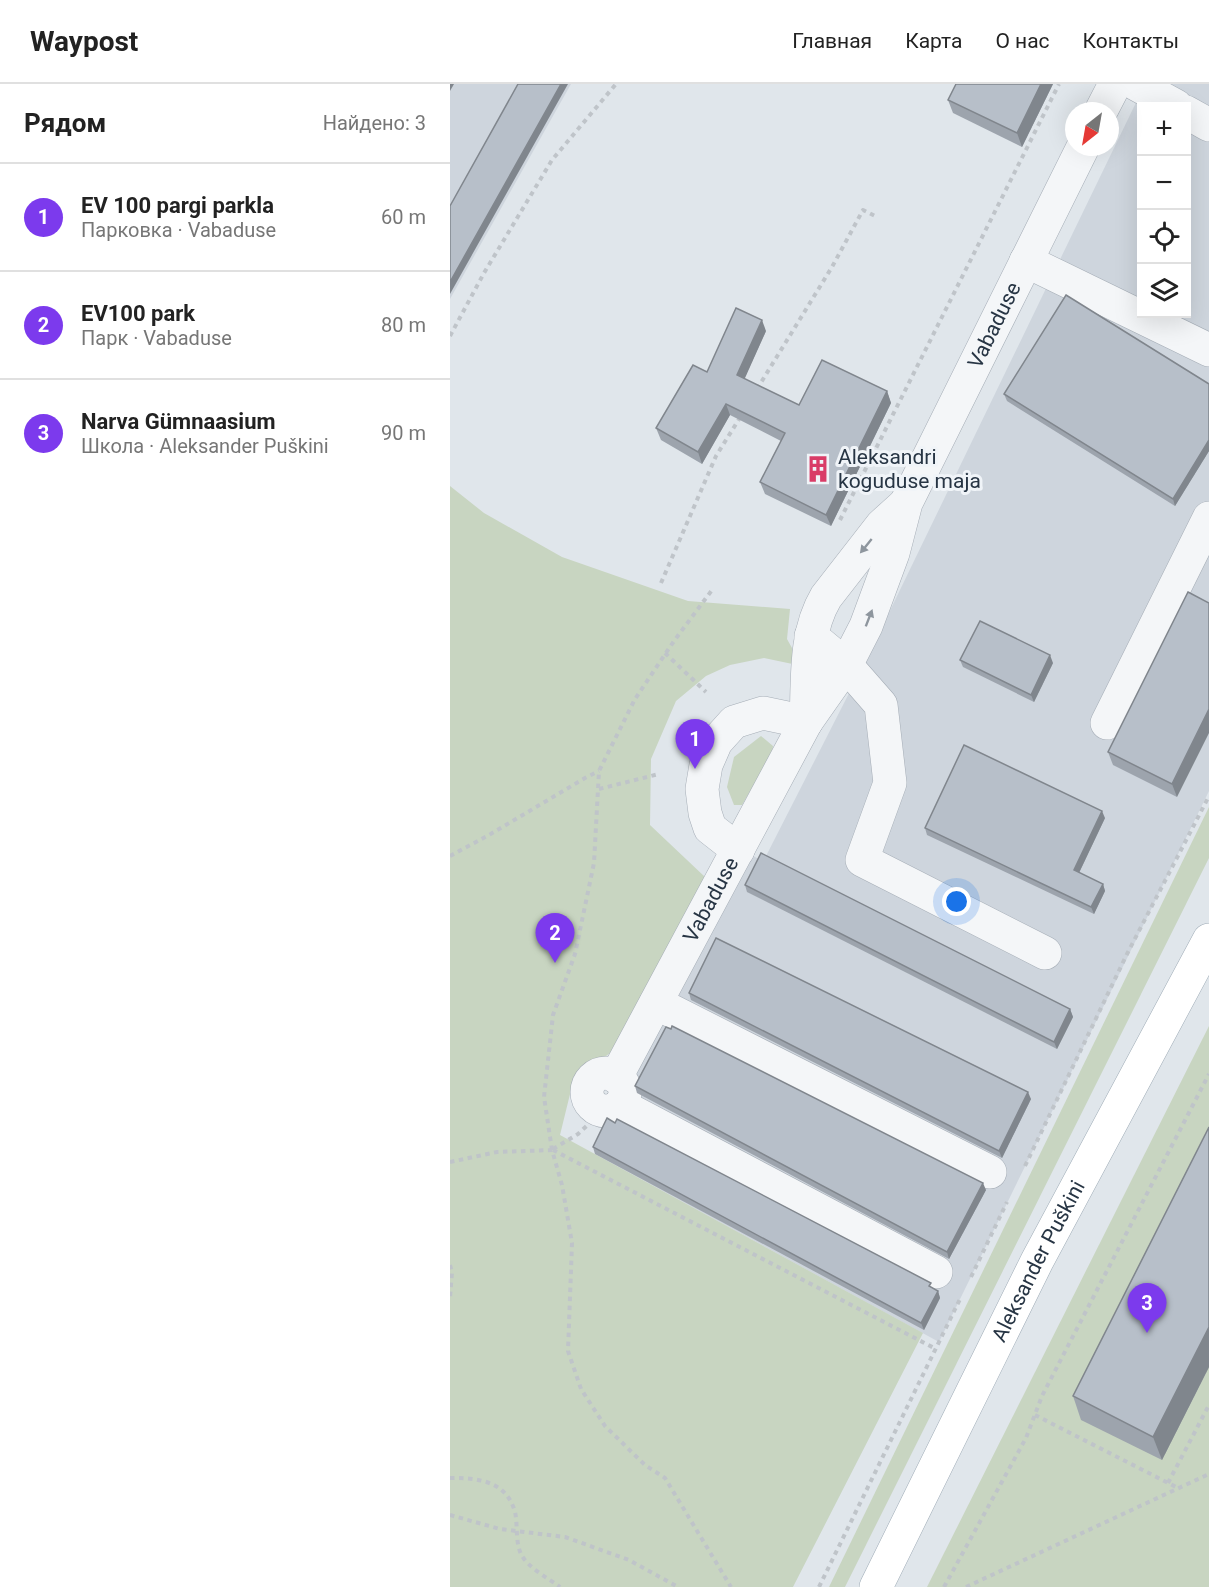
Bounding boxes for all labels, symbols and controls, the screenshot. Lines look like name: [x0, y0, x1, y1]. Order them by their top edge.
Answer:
text: Waypost: [30, 25, 138, 58]
text: Главная: [792, 29, 872, 53]
text: Карта: [905, 29, 962, 53]
text: О нас: [995, 29, 1050, 53]
text: Контакты: [1083, 29, 1179, 53]
north arrow: [1065, 102, 1119, 156]
map controls: [1137, 102, 1191, 318]
button: +: [1137, 102, 1191, 156]
text: Рядом: [24, 108, 106, 138]
text: Найдено: 3: [323, 111, 426, 135]
button: −: [1137, 156, 1191, 210]
text: EV 100 pargi parkla: [81, 193, 274, 218]
text: 1: [38, 205, 49, 229]
text: 60 m: [381, 205, 426, 229]
button: locate: [1137, 210, 1191, 264]
text: Парковка · Vabaduse: [81, 218, 276, 242]
button: layers: [1137, 264, 1191, 318]
street label: Vabaduse: [963, 278, 1026, 372]
text: EV100 park: [81, 301, 195, 326]
text: 2: [38, 313, 49, 337]
text: 80 m: [381, 313, 426, 337]
text: Парк · Vabaduse: [81, 326, 232, 350]
text: Narva Gümnaasium: [81, 409, 276, 434]
text: 3: [38, 421, 49, 445]
text: 90 m: [381, 421, 426, 445]
text: Школа · Aleksander Puškini: [81, 434, 329, 458]
place label: Aleksandri koguduse maja: [838, 445, 981, 493]
building icon: Aleksandri koguduse maja: [803, 454, 833, 484]
one-way arrow: [861, 538, 873, 553]
one-way arrow: [864, 609, 874, 627]
pin: 1: [676, 720, 714, 769]
street label: Vabaduse: [678, 853, 743, 946]
your location: [942, 887, 971, 916]
pin: 2: [536, 914, 574, 963]
street label: Aleksander Puškini: [987, 1177, 1090, 1346]
pin: 3: [1128, 1284, 1166, 1333]

